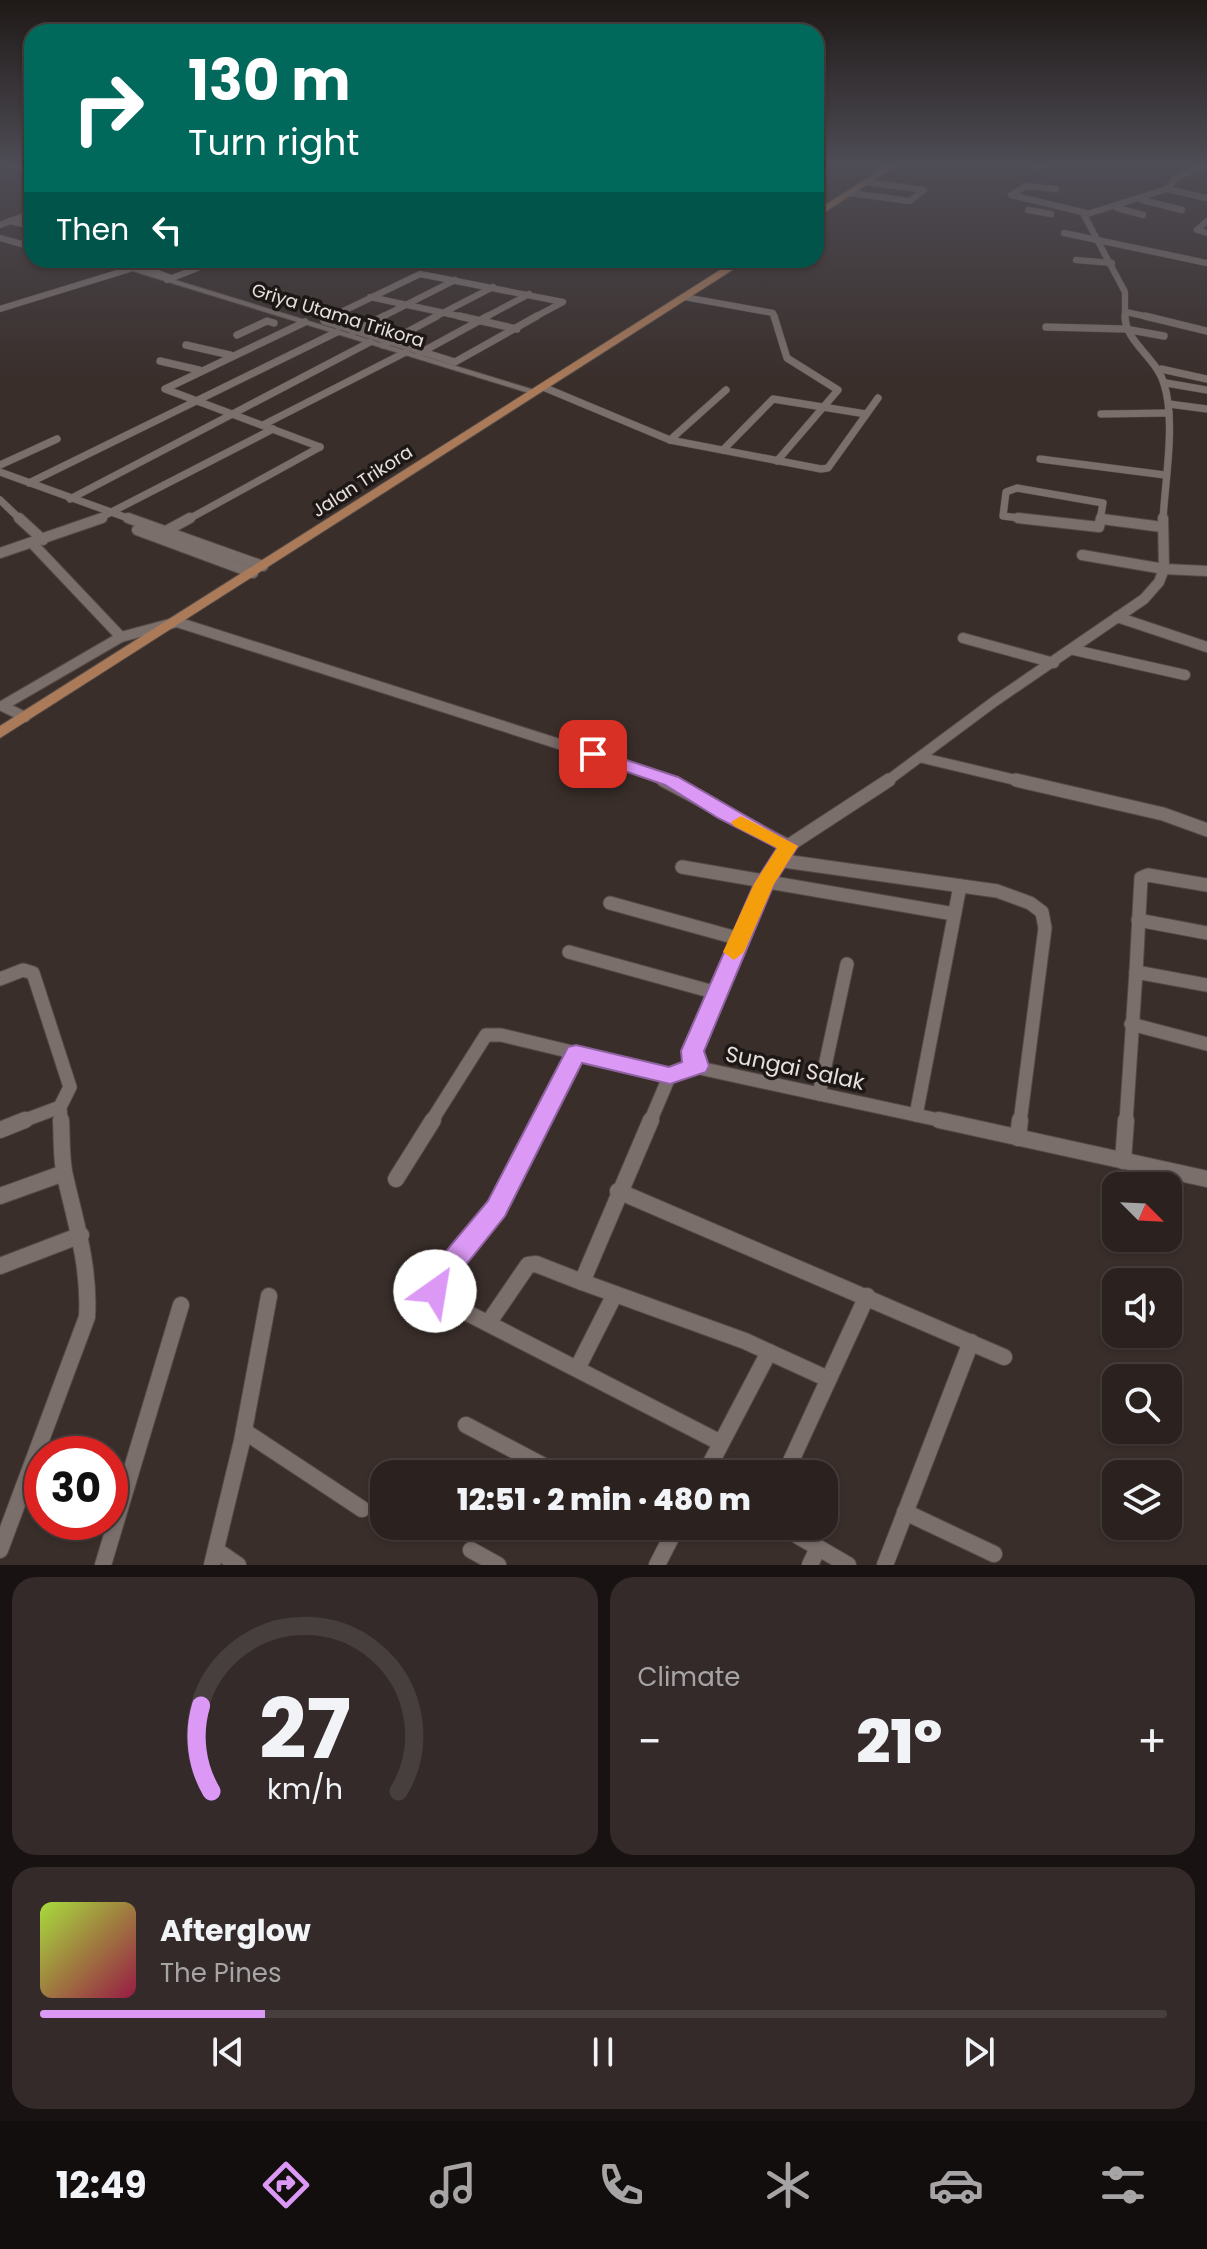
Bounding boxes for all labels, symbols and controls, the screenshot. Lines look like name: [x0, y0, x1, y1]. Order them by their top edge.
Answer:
text: 130 m: [188, 41, 351, 120]
icon: right: [56, 56, 160, 160]
text: Turn right: [188, 117, 359, 168]
text: Then: [56, 208, 129, 251]
icon: left: [145, 208, 189, 252]
street label: Griya Utama Trikora: [249, 277, 427, 353]
street label: Jalan Trikora: [307, 439, 417, 523]
pin: [559, 720, 627, 788]
icon: arrive: [571, 732, 615, 776]
street label: Sungai Salak: [723, 1038, 868, 1098]
north arrow: [1102, 1172, 1182, 1252]
map controls: [1102, 1172, 1182, 1540]
position arrow: [393, 1249, 477, 1333]
button: sound: [1102, 1268, 1182, 1348]
button: search: [1102, 1364, 1182, 1444]
speed limit sign: 30: [24, 1436, 128, 1540]
button: layers: [1102, 1460, 1182, 1540]
text: 12:51 · 2 min · 480 m: [457, 1478, 751, 1521]
text: Climate: [638, 1659, 740, 1695]
text: 27: [259, 1671, 351, 1787]
text: 21°: [856, 1700, 942, 1784]
text: −: [638, 1711, 662, 1772]
text: +: [1137, 1711, 1167, 1772]
text: km/h: [267, 1769, 343, 1809]
text: Afterglow: [160, 1909, 311, 1952]
text: The Pines: [160, 1955, 282, 1991]
icon: previous: [206, 2030, 250, 2074]
icon: pause: [581, 2030, 625, 2074]
icon: next: [957, 2030, 1001, 2074]
icon: directions: [258, 2157, 314, 2213]
icon: music: [425, 2157, 481, 2213]
icon: phone: [593, 2157, 649, 2213]
icon: climate: [760, 2157, 816, 2213]
icon: car: [928, 2157, 984, 2213]
icon: filters: [1095, 2157, 1151, 2213]
text: 12:49: [56, 2160, 147, 2211]

